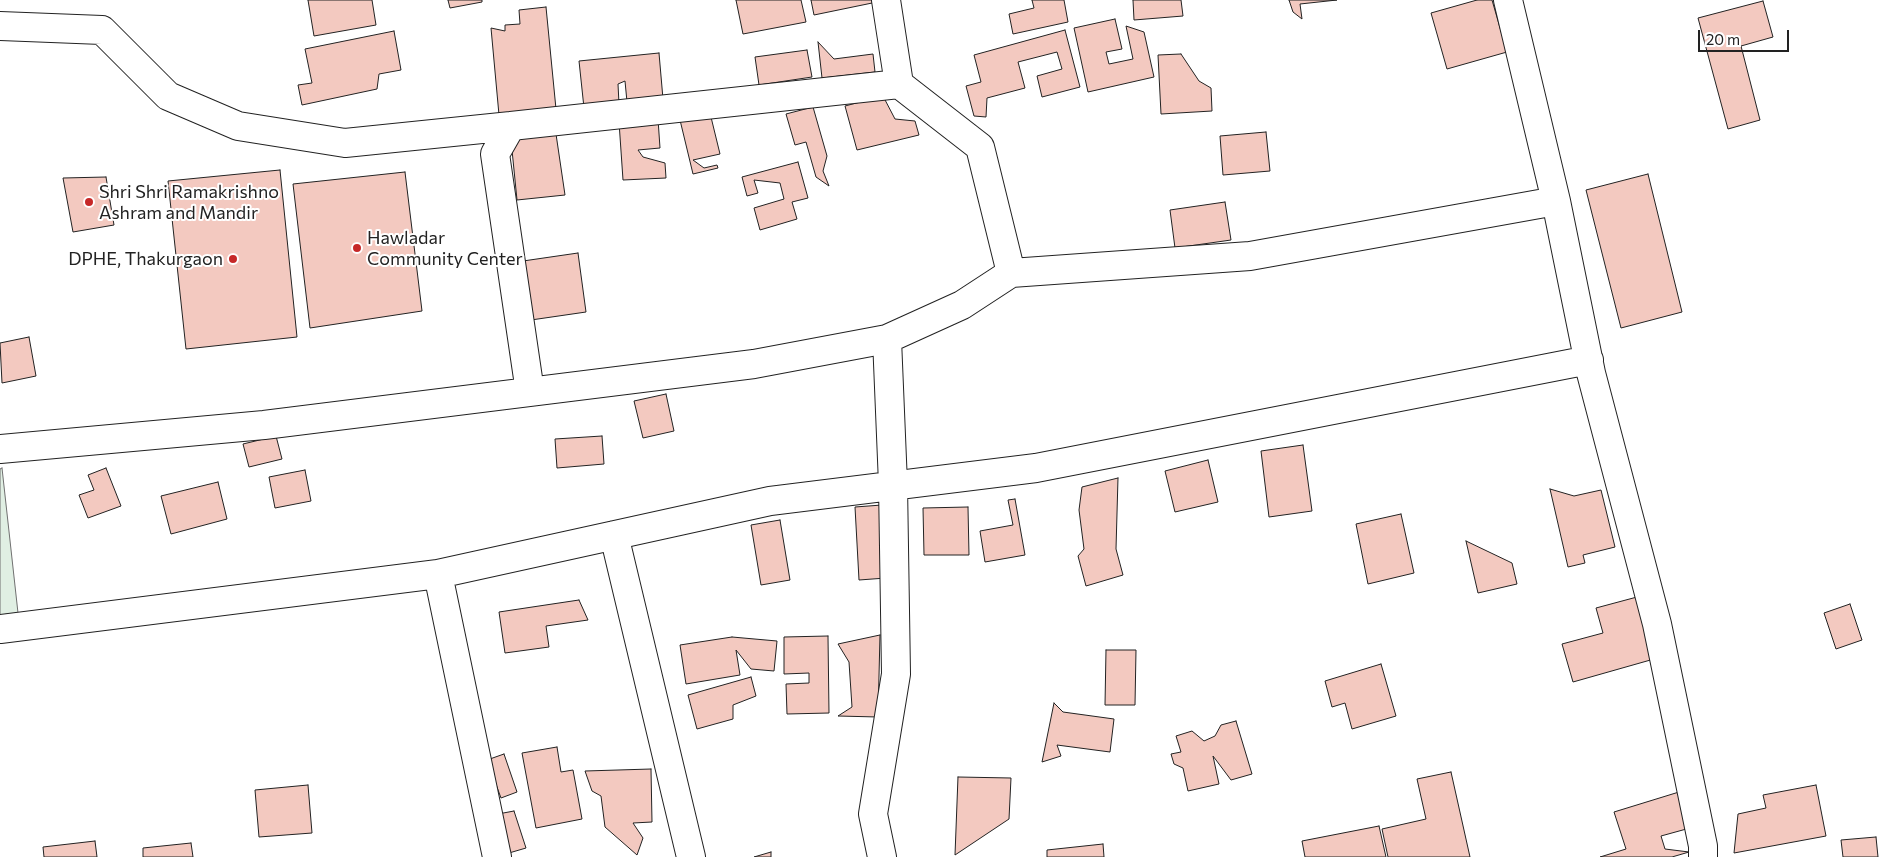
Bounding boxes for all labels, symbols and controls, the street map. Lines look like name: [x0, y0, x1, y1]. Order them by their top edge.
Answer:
scale bar: [1701, 20, 1792, 52]
text: 20 m: [1706, 30, 1740, 48]
place label: Shri Shri Ramakrishno Ashram and Mandir: [99, 181, 279, 223]
marker: Shri Shri Ramakrishno Ashram and Mandir: [83, 196, 95, 208]
place label: Hawladar Community Center: [367, 227, 523, 270]
marker: Hawladar Community Center: [351, 242, 363, 254]
place label: DPHE, Thakurgaon: [68, 248, 223, 270]
marker: DPHE, Thakurgaon: [227, 253, 239, 265]

